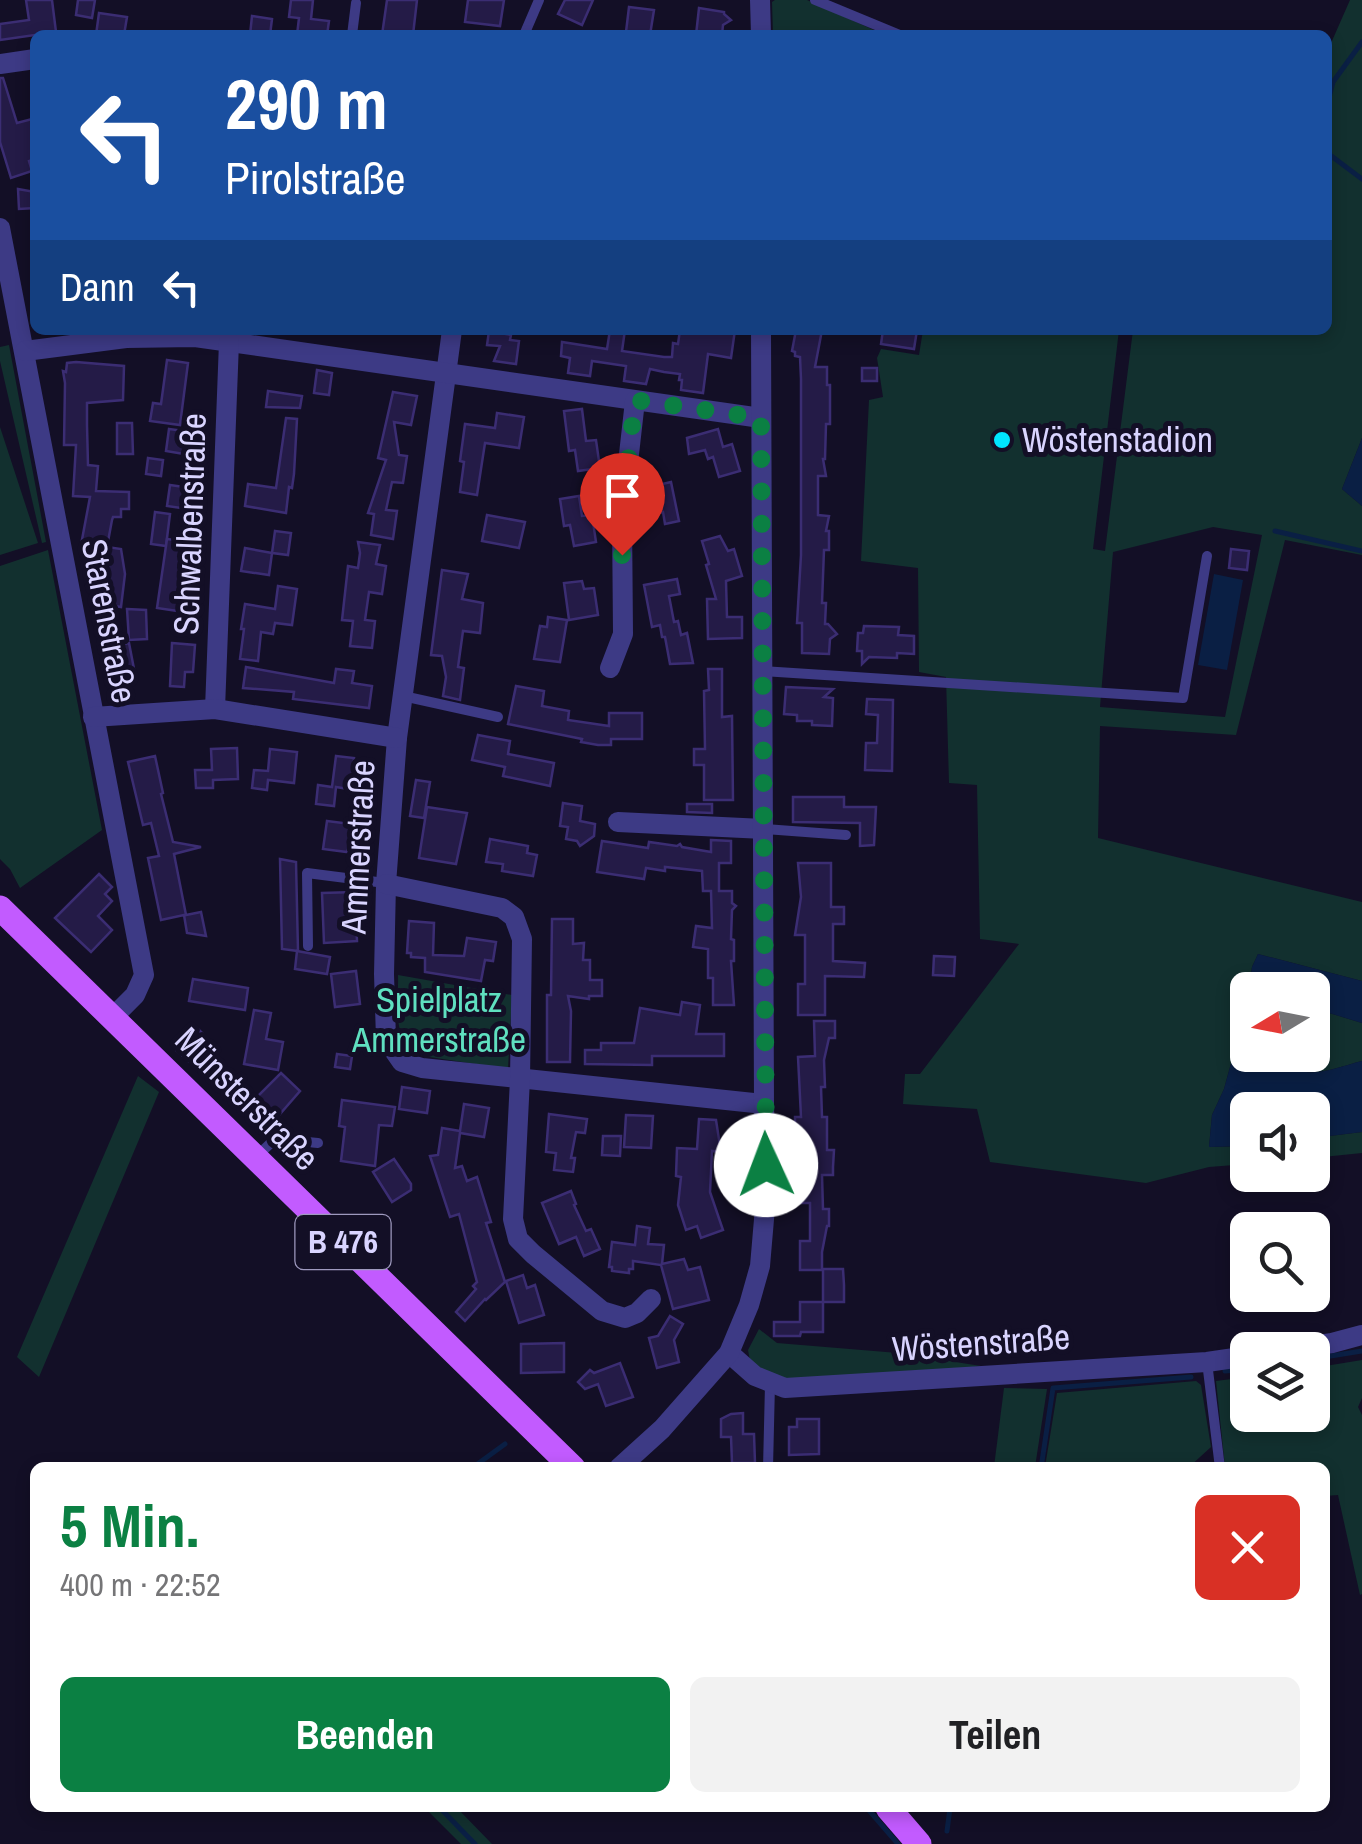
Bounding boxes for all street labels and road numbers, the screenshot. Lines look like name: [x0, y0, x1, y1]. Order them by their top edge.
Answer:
street label: Schwalbenstraße: [162, 412, 217, 636]
street label: Starenstraße: [71, 535, 148, 707]
street label: Ammerstraße: [329, 759, 386, 936]
street label: Münsterstraße: [165, 1017, 329, 1181]
road number: B 476: [296, 1215, 390, 1269]
street label: Wöstenstraße: [890, 1313, 1071, 1372]

